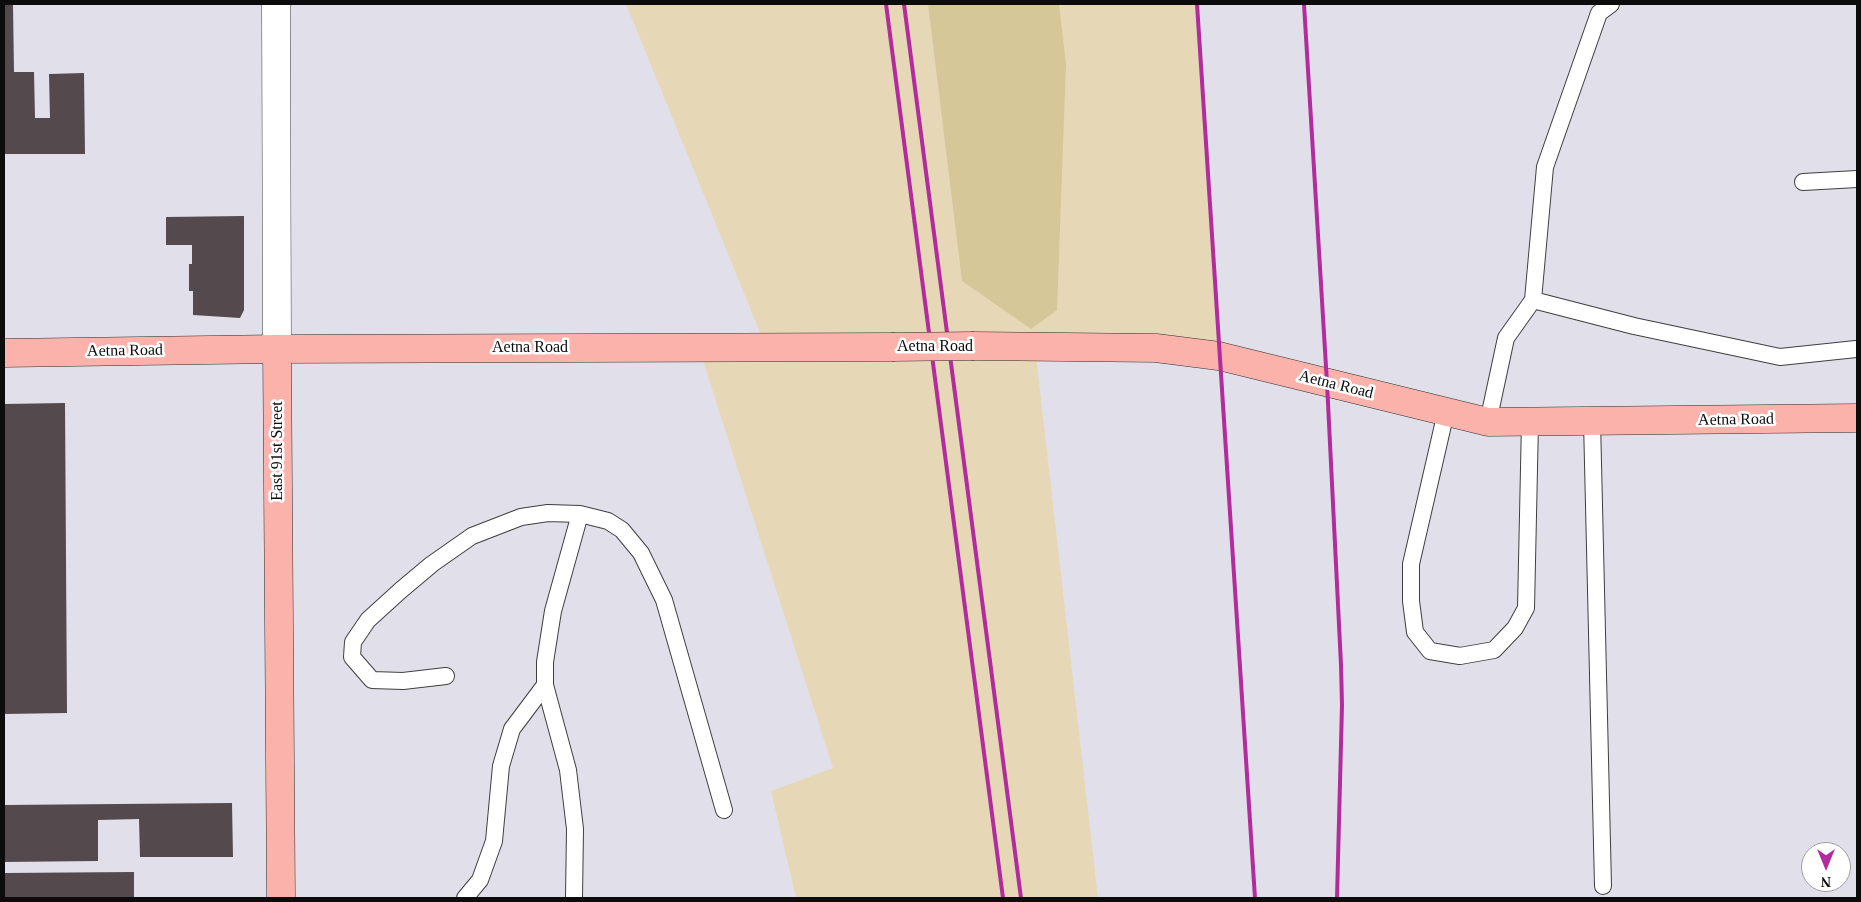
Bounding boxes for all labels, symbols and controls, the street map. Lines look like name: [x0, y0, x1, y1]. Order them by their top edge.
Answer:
street label: Aetna Road: [897, 337, 973, 357]
street label: Aetna Road: [492, 338, 568, 358]
street label: Aetna Road: [87, 341, 163, 361]
street label: Aetna Road: [1297, 366, 1375, 404]
street label: East 91st Street: [268, 401, 288, 501]
street label: Aetna Road: [1698, 410, 1774, 430]
north arrow: [1801, 842, 1851, 892]
text: N: [1821, 874, 1831, 889]

